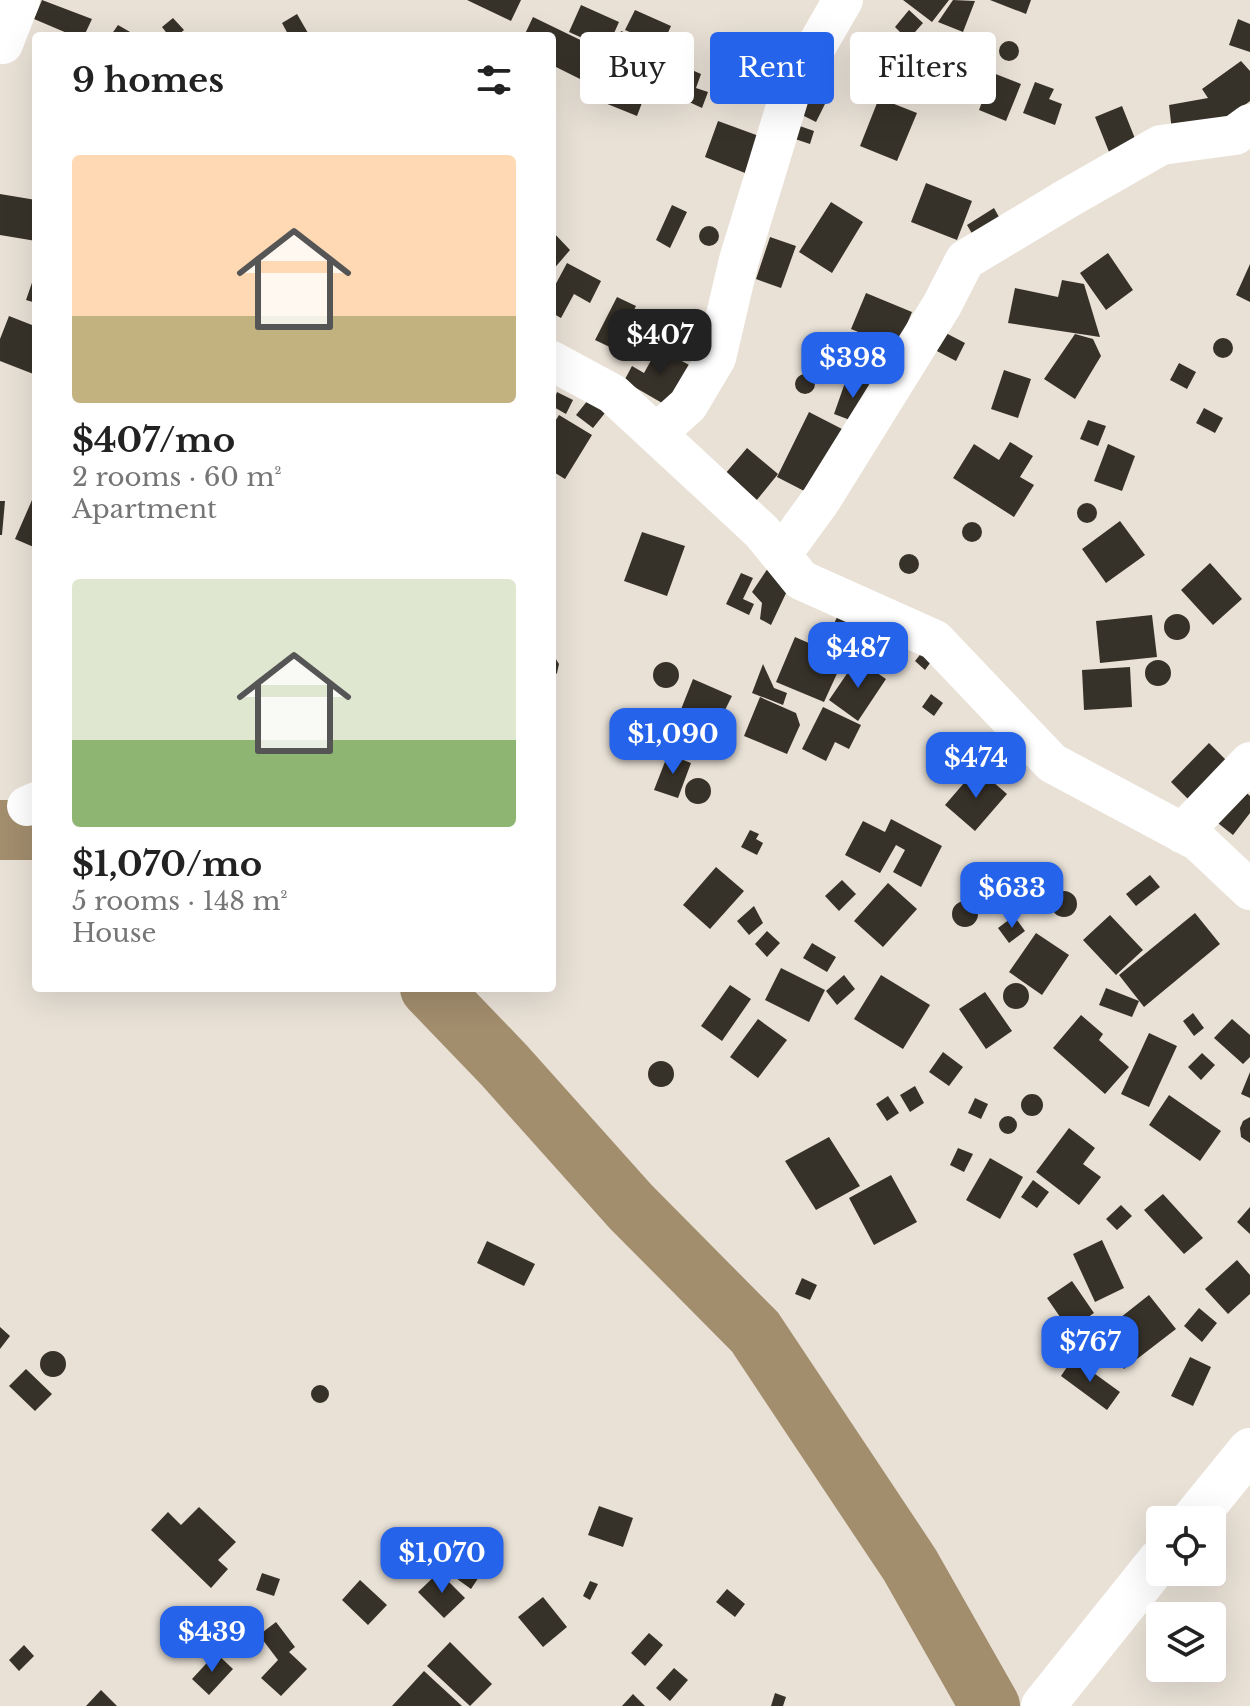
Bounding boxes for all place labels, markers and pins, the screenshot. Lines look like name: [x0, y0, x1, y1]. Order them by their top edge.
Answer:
pin: $407: [613, 309, 707, 377]
pin: $398: [806, 332, 900, 400]
pin: $487: [811, 622, 905, 690]
pin: $1,090: [608, 708, 738, 776]
pin: $474: [929, 732, 1023, 800]
pin: $633: [965, 862, 1059, 930]
pin: $767: [1043, 1316, 1137, 1384]
pin: $1,070: [377, 1527, 507, 1595]
pin: $439: [165, 1606, 259, 1674]

